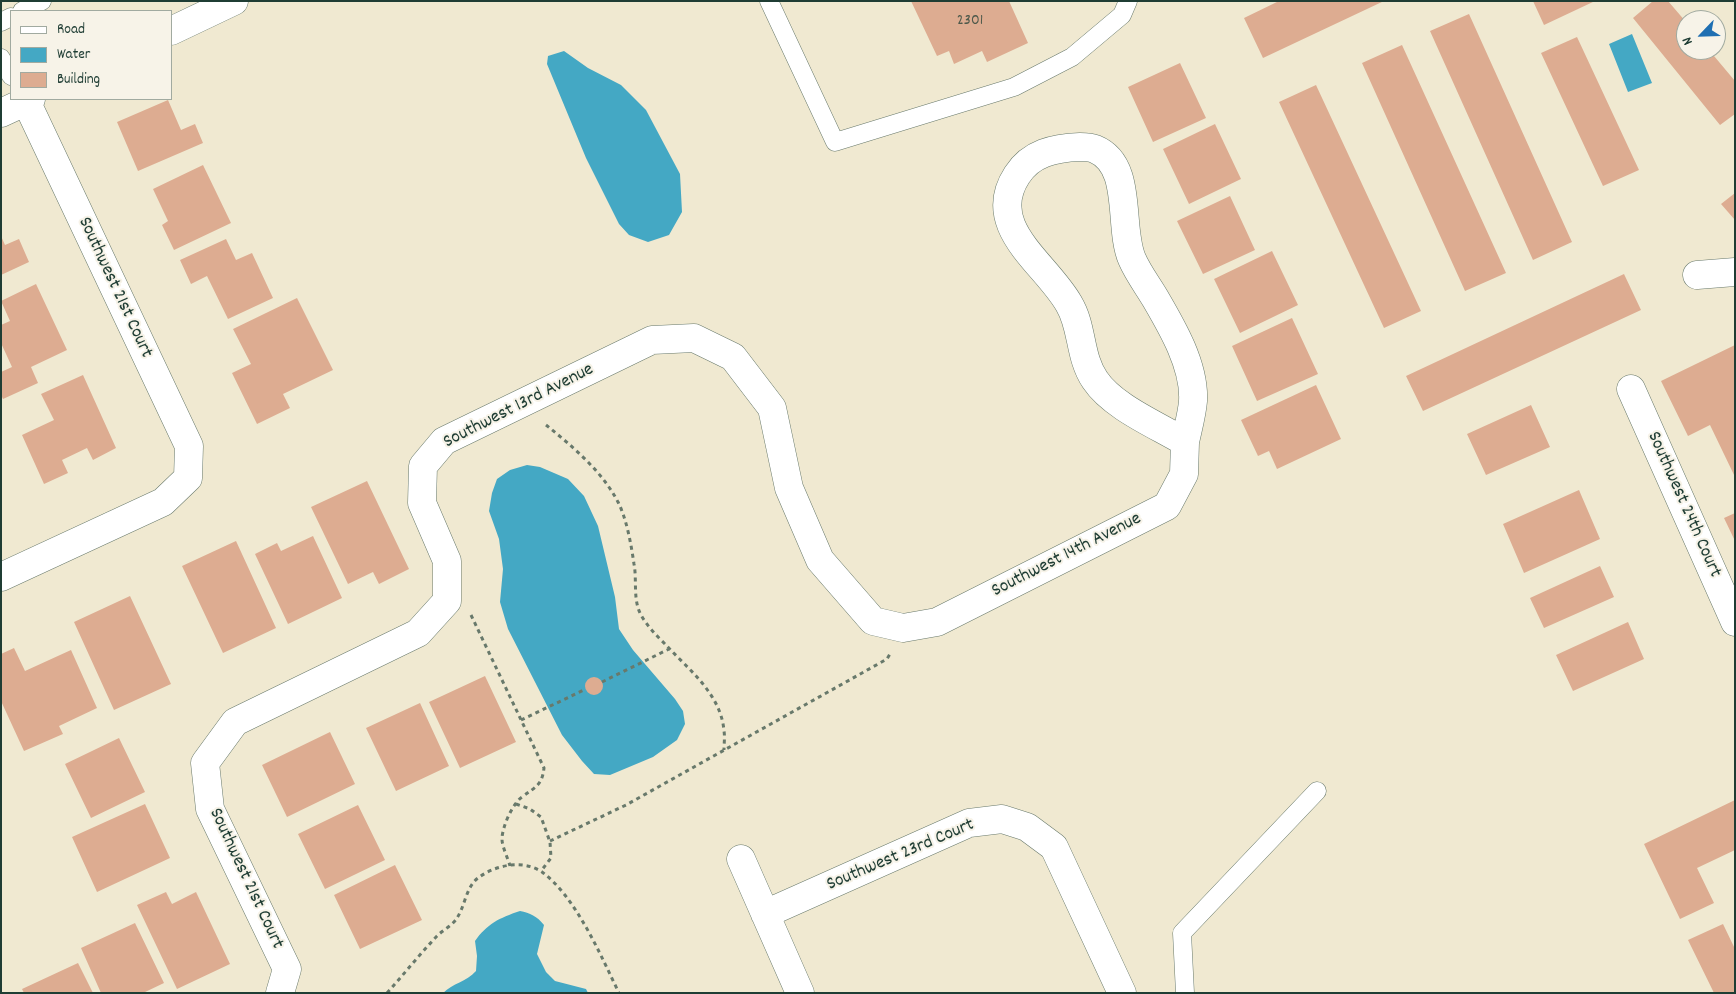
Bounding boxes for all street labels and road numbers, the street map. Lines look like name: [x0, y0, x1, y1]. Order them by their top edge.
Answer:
street label: Southwest 21st Court: [71, 214, 157, 362]
street label: Southwest 13rd Avenue: [440, 359, 598, 455]
street label: Southwest 24th Court: [1641, 429, 1725, 581]
street label: Southwest 14th Avenue: [988, 508, 1146, 604]
street label: Southwest 21st Court: [202, 805, 288, 953]
street label: Southwest 23rd Court: [824, 815, 978, 897]

